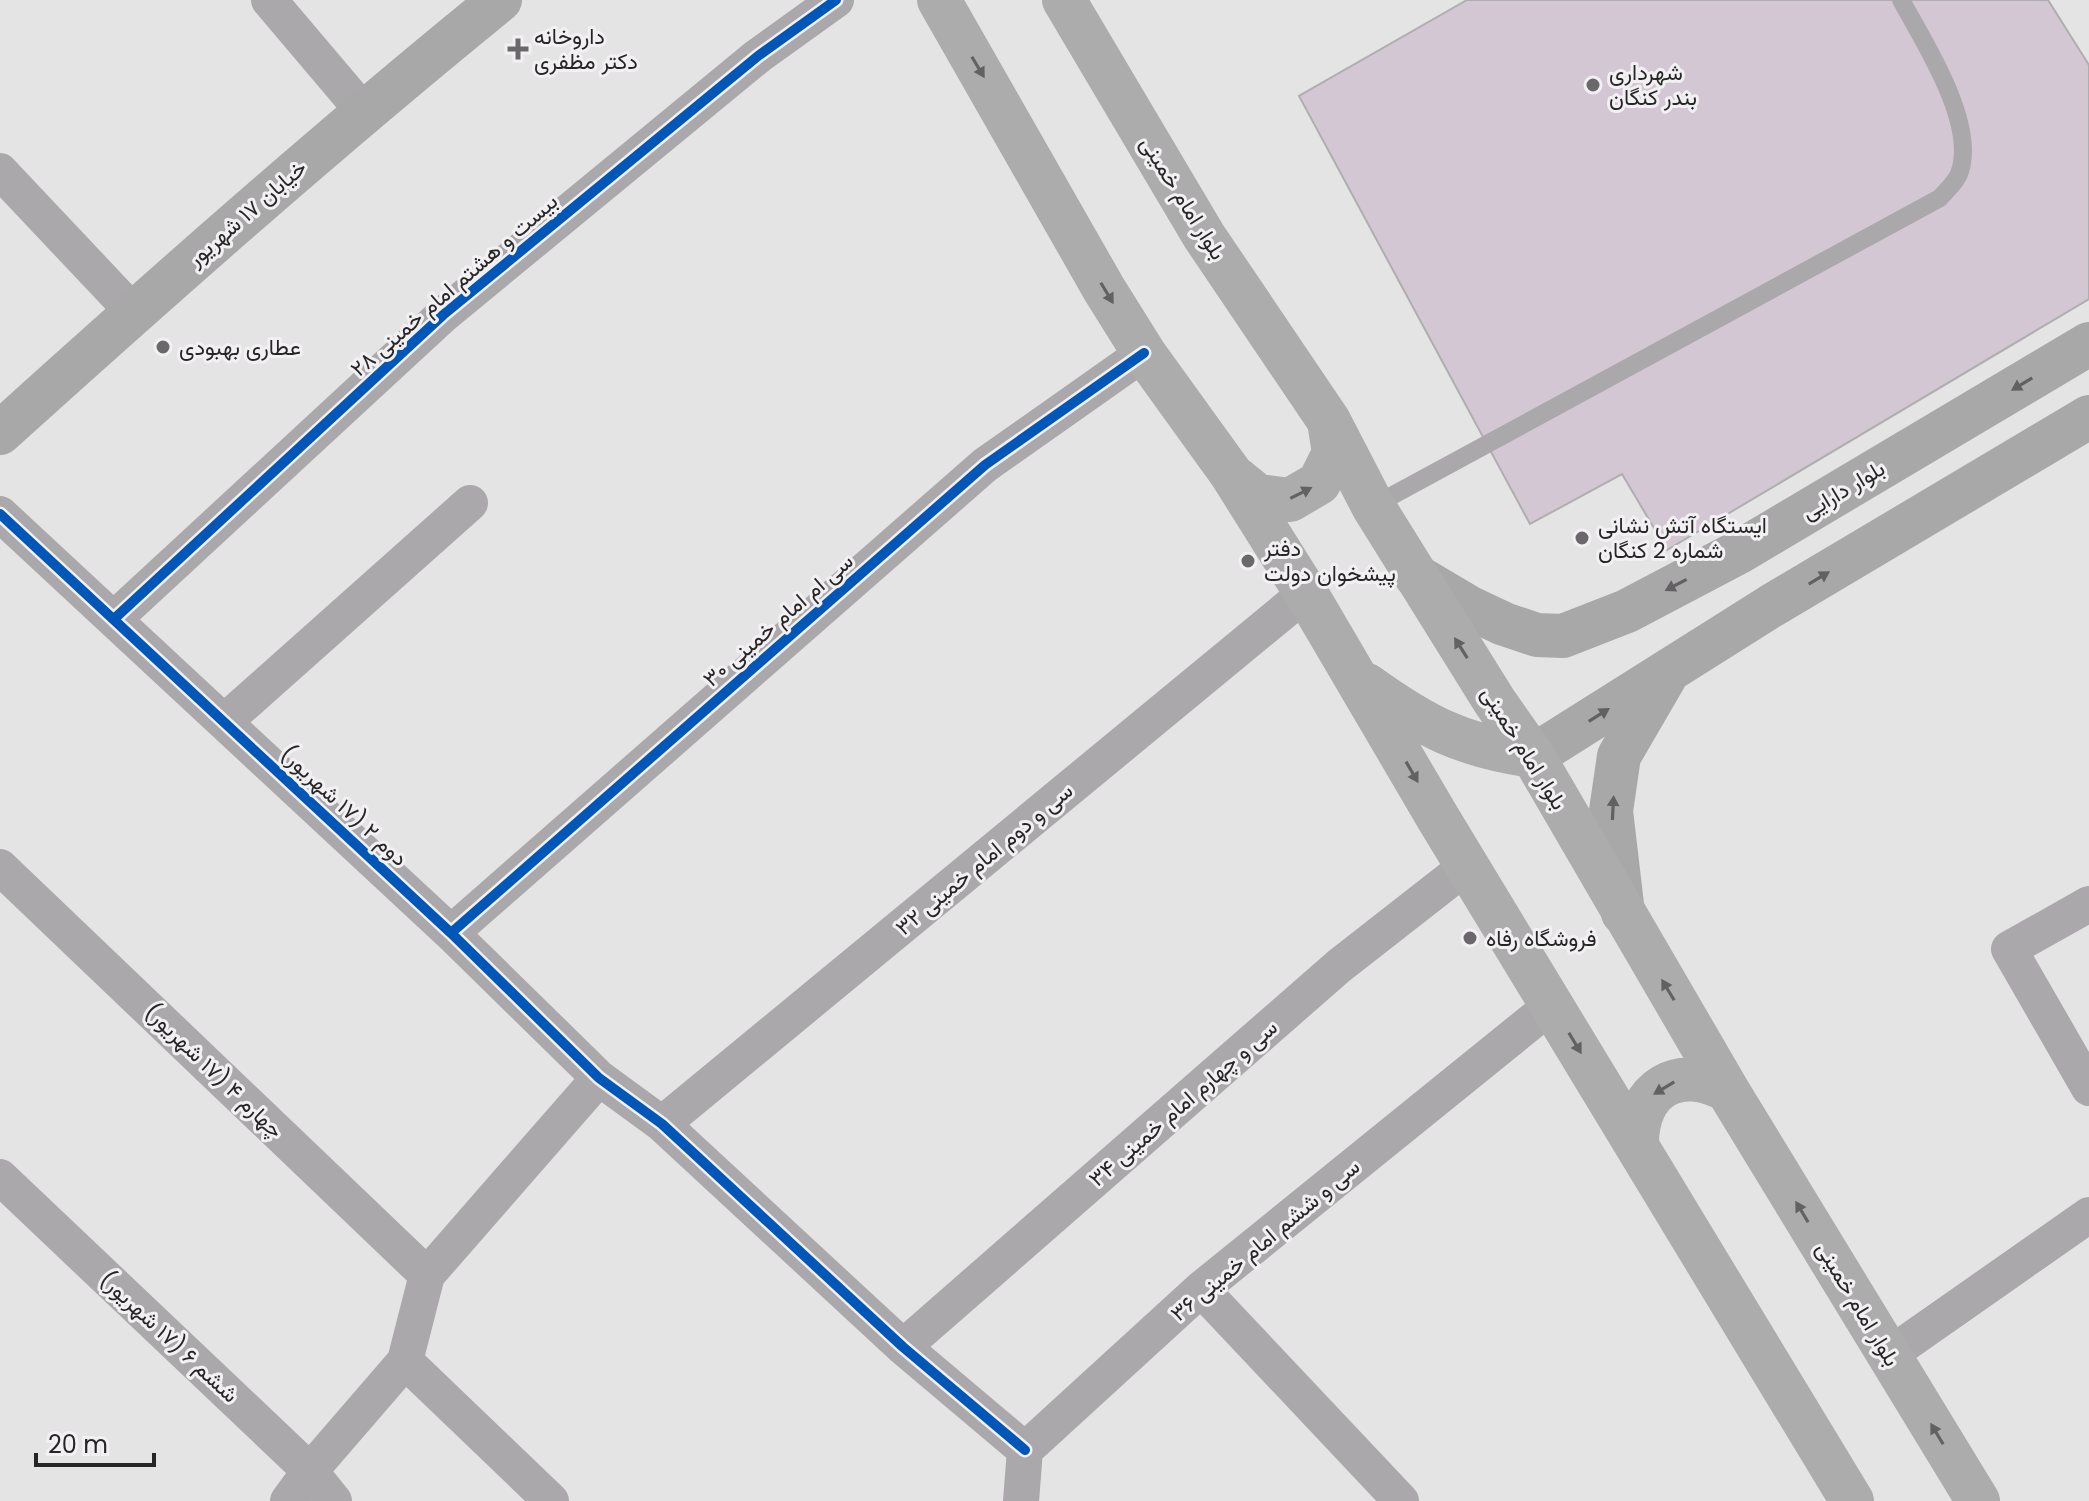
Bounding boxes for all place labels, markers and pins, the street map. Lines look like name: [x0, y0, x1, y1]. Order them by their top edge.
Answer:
place label: داروخانه دکتر مظفری: [534, 21, 638, 77]
marker: داروخانه دکتر مظفری: [509, 40, 527, 58]
place label: شهرداری بندر کنگان: [1609, 57, 1697, 113]
marker: شهرداری بندر کنگان: [1584, 76, 1602, 94]
place label: عطاری بهبودی: [179, 332, 301, 363]
marker: عطاری بهبودی: [154, 338, 172, 356]
place label: ایستگاه آتش نشانی شماره 2 کنگان: [1598, 510, 1767, 566]
marker: ایستگاه آتش نشانی شماره 2 کنگان: [1573, 529, 1591, 547]
place label: دفتر پیشخوان دولت: [1263, 533, 1396, 589]
marker: دفتر پیشخوان دولت: [1239, 552, 1257, 570]
place label: فروشگاه رفاه: [1486, 923, 1597, 954]
marker: فروشگاه رفاه: [1461, 929, 1479, 947]

